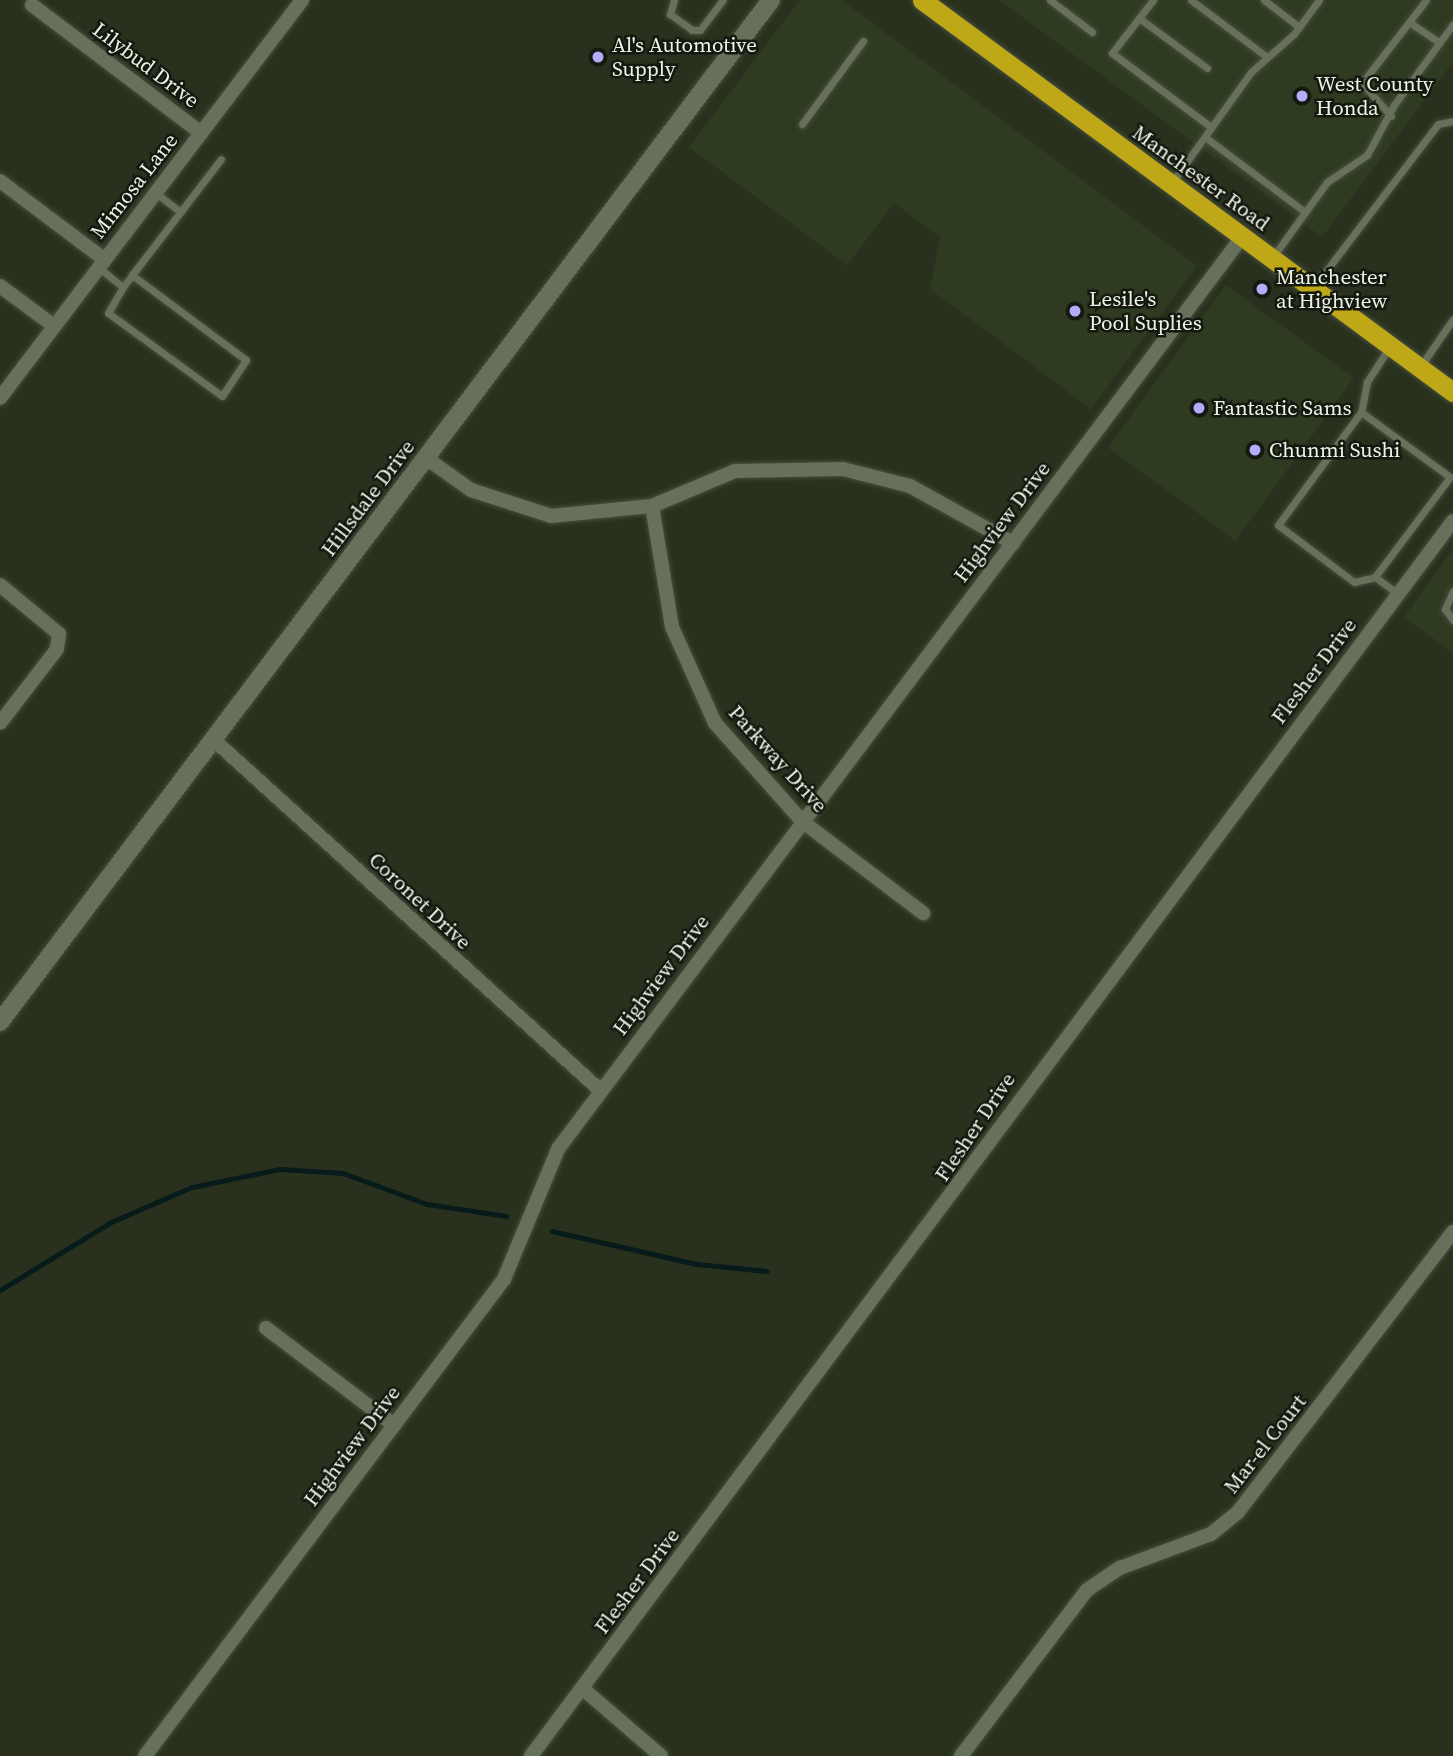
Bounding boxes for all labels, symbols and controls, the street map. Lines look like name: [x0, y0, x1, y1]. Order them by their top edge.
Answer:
street label: Lilybud Drive: [88, 17, 204, 113]
place label: Al's Automotive Supply: [612, 32, 757, 82]
marker: Al's Automotive Supply: [590, 49, 606, 65]
place label: West County Honda: [1316, 71, 1433, 121]
marker: West County Honda: [1294, 88, 1310, 104]
street label: Manchester Road: [1128, 120, 1274, 236]
street label: Mimosa Lane: [85, 128, 183, 244]
place label: Manchester at Highview: [1276, 264, 1387, 314]
marker: Manchester at Highview: [1254, 281, 1270, 297]
place label: Lesile's Pool Suplies: [1089, 286, 1202, 336]
marker: Lesile's Pool Suplies: [1067, 303, 1083, 319]
place label: Fantastic Sams: [1213, 395, 1352, 421]
marker: Fantastic Sams: [1191, 400, 1207, 416]
street label: Hillsdale Drive: [316, 435, 420, 561]
place label: Chunmi Sushi: [1269, 437, 1400, 463]
marker: Chunmi Sushi: [1247, 442, 1263, 458]
street label: Highview Drive: [948, 457, 1056, 587]
street label: Flesher Drive: [1266, 613, 1362, 729]
street label: Parkway Drive: [723, 700, 833, 818]
street label: Coronet Drive: [364, 847, 476, 955]
street label: Highview Drive: [607, 910, 715, 1040]
street label: Flesher Drive: [929, 1068, 1021, 1186]
street label: Highview Drive: [298, 1381, 406, 1511]
street label: Mar-el Court: [1219, 1389, 1311, 1499]
street label: Flesher Drive: [589, 1523, 685, 1639]

